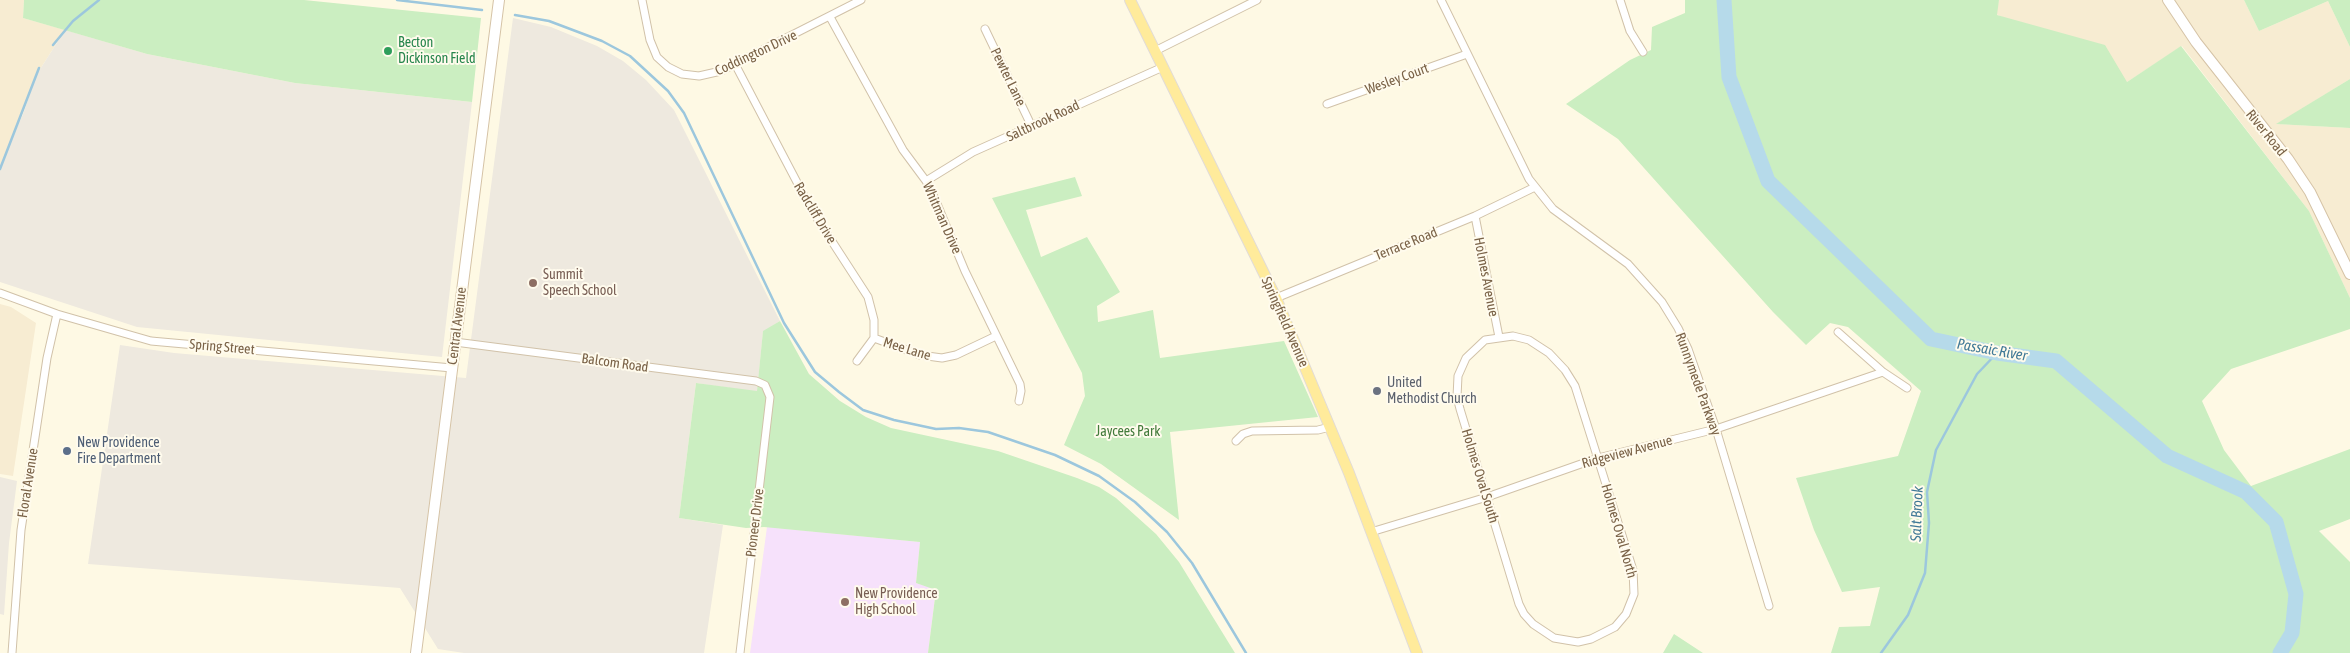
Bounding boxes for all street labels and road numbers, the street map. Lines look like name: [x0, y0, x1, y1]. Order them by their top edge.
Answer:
street label: Coddington Drive: [712, 27, 800, 79]
street label: Pewter Lane: [987, 45, 1029, 109]
street label: Wesley Court: [1363, 60, 1431, 98]
street label: Saltbrook Road: [1004, 97, 1082, 145]
street label: River Road: [2242, 106, 2290, 160]
street label: Radcliff Drive: [790, 179, 840, 247]
street label: Whitman Drive: [919, 180, 965, 256]
street label: Terrace Road: [1372, 224, 1440, 264]
street label: Holmes Avenue: [1470, 236, 1502, 318]
street label: Springfield Avenue: [1258, 274, 1312, 370]
street label: Central Avenue: [444, 286, 470, 366]
street label: Runnymede Parkway: [1672, 330, 1724, 438]
street label: Mee Lane: [881, 334, 933, 364]
street label: Spring Street: [189, 336, 255, 358]
street label: Balcom Road: [581, 350, 649, 376]
street label: Holmes Oval South: [1458, 427, 1502, 525]
street label: Ridgeview Avenue: [1580, 432, 1674, 472]
street label: Floral Avenue: [14, 447, 42, 519]
street label: Holmes Oval North: [1598, 482, 1640, 580]
street label: Pioneer Drive: [742, 488, 768, 558]

